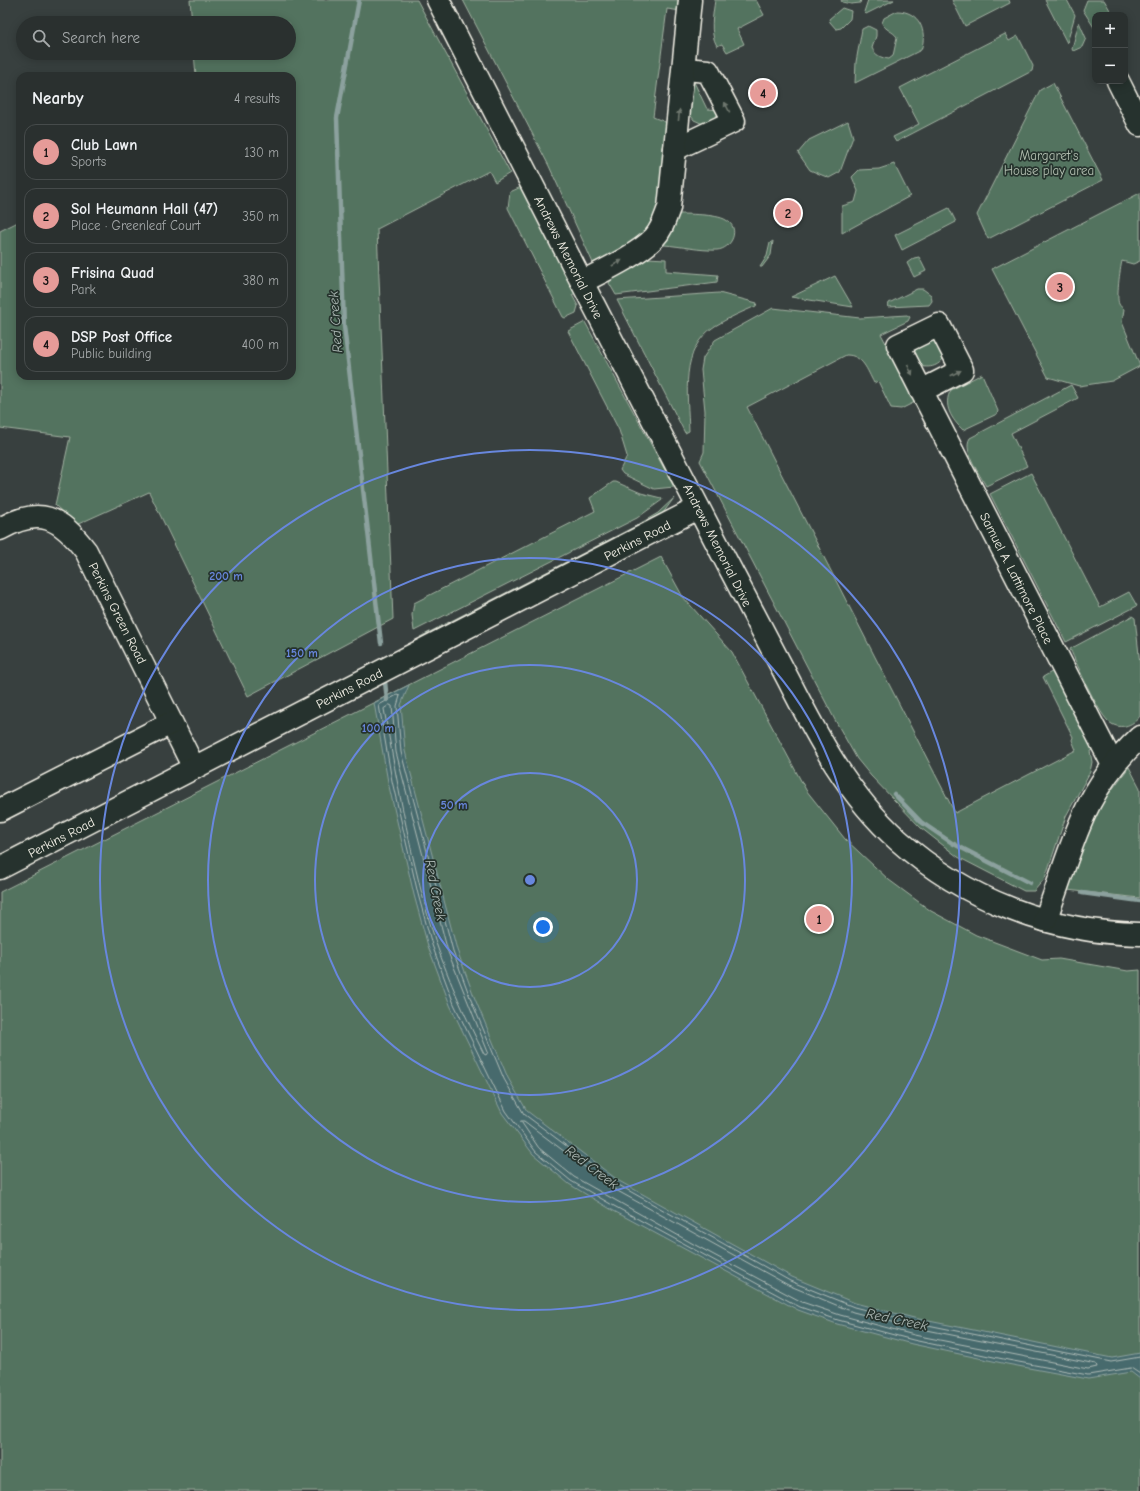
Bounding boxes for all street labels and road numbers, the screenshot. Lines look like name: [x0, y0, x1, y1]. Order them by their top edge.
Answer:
street label: Andrews Memorial Drive: [531, 193, 606, 321]
street label: Andrews Memorial Drive: [680, 481, 755, 609]
street label: Samuel A. Lattimore Place: [977, 510, 1056, 647]
street label: Perkins Road: [601, 517, 673, 564]
street label: Perkins Green Road: [86, 560, 150, 666]
street label: Perkins Road: [313, 665, 385, 712]
street label: Perkins Road: [25, 814, 97, 861]

